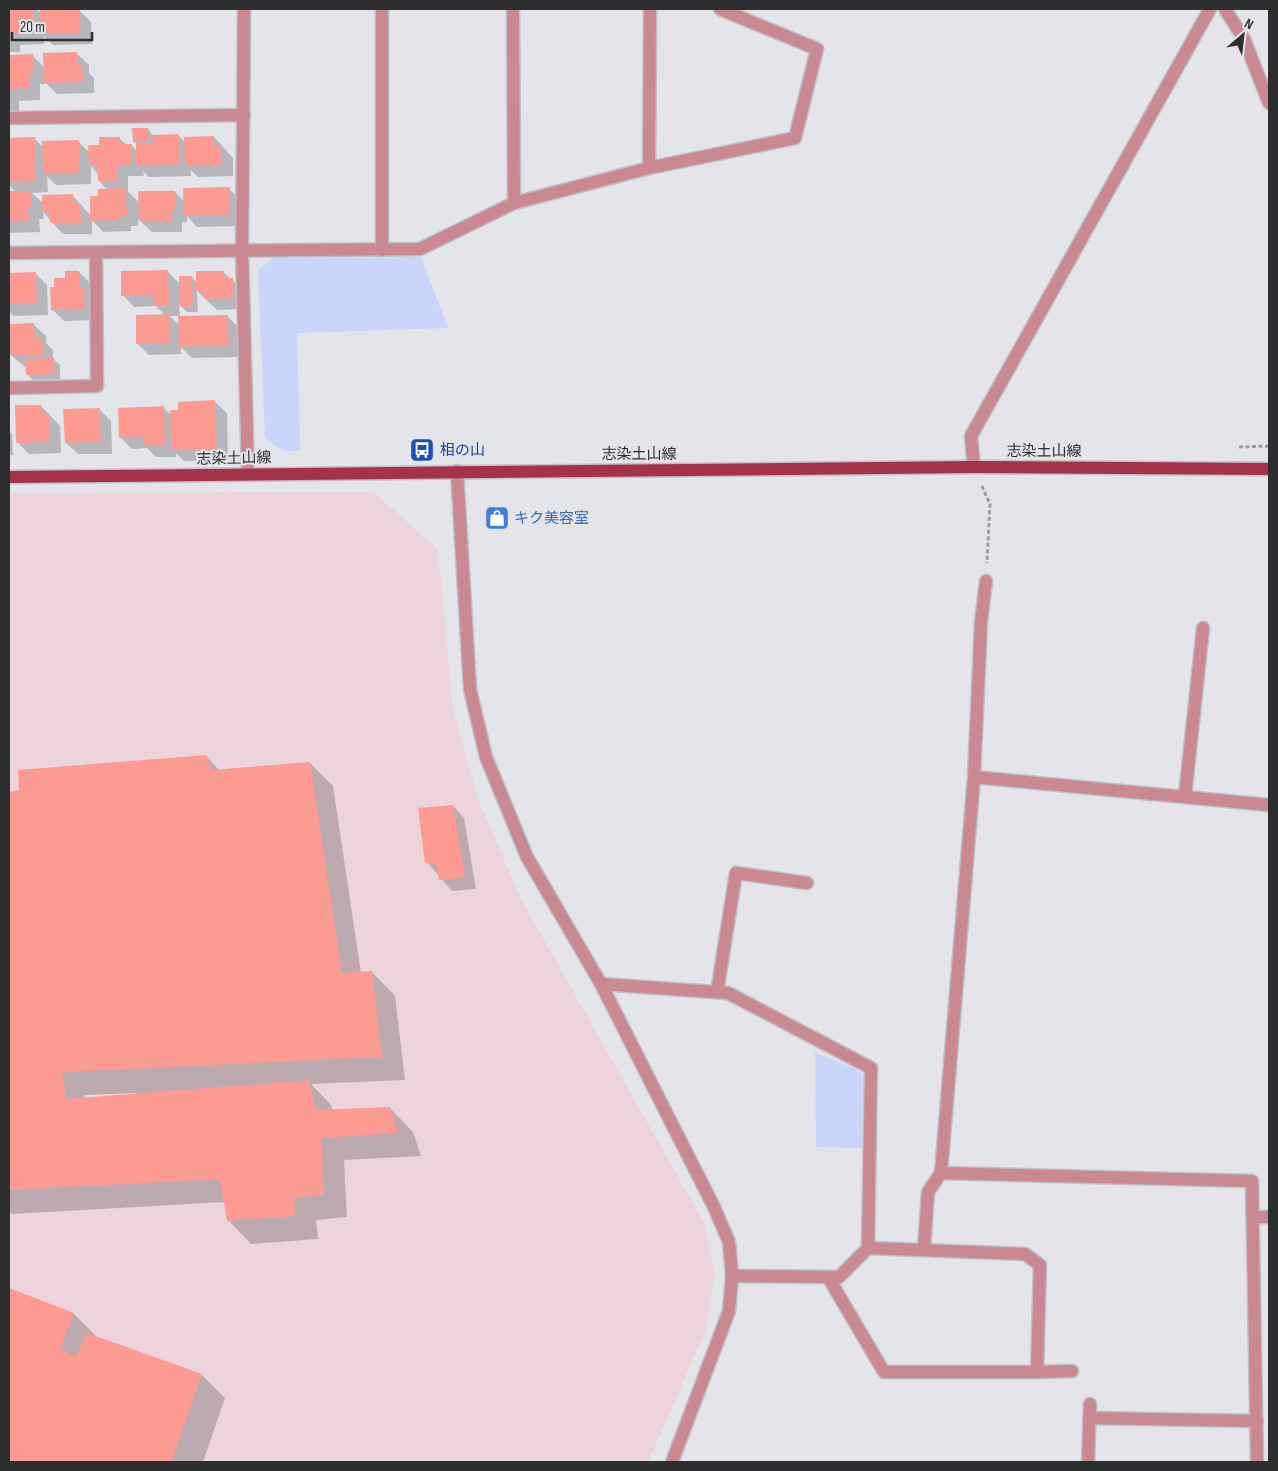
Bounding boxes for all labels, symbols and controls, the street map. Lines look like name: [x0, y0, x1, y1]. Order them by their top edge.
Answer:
scale bar: [12, 10, 92, 42]
north arrow: [1218, 10, 1268, 60]
text: N: [1242, 15, 1256, 33]
text: 20 m: [20, 18, 45, 37]
bus stop icon: 相の山: [409, 437, 435, 463]
place label: 相の山: [440, 441, 485, 460]
street label: 志染土山線: [1006, 442, 1082, 461]
street label: 志染土山線: [601, 445, 677, 464]
street label: 志染土山線: [196, 448, 272, 469]
shop icon: キク美容室: [484, 505, 510, 531]
place label: キク美容室: [514, 509, 589, 528]

